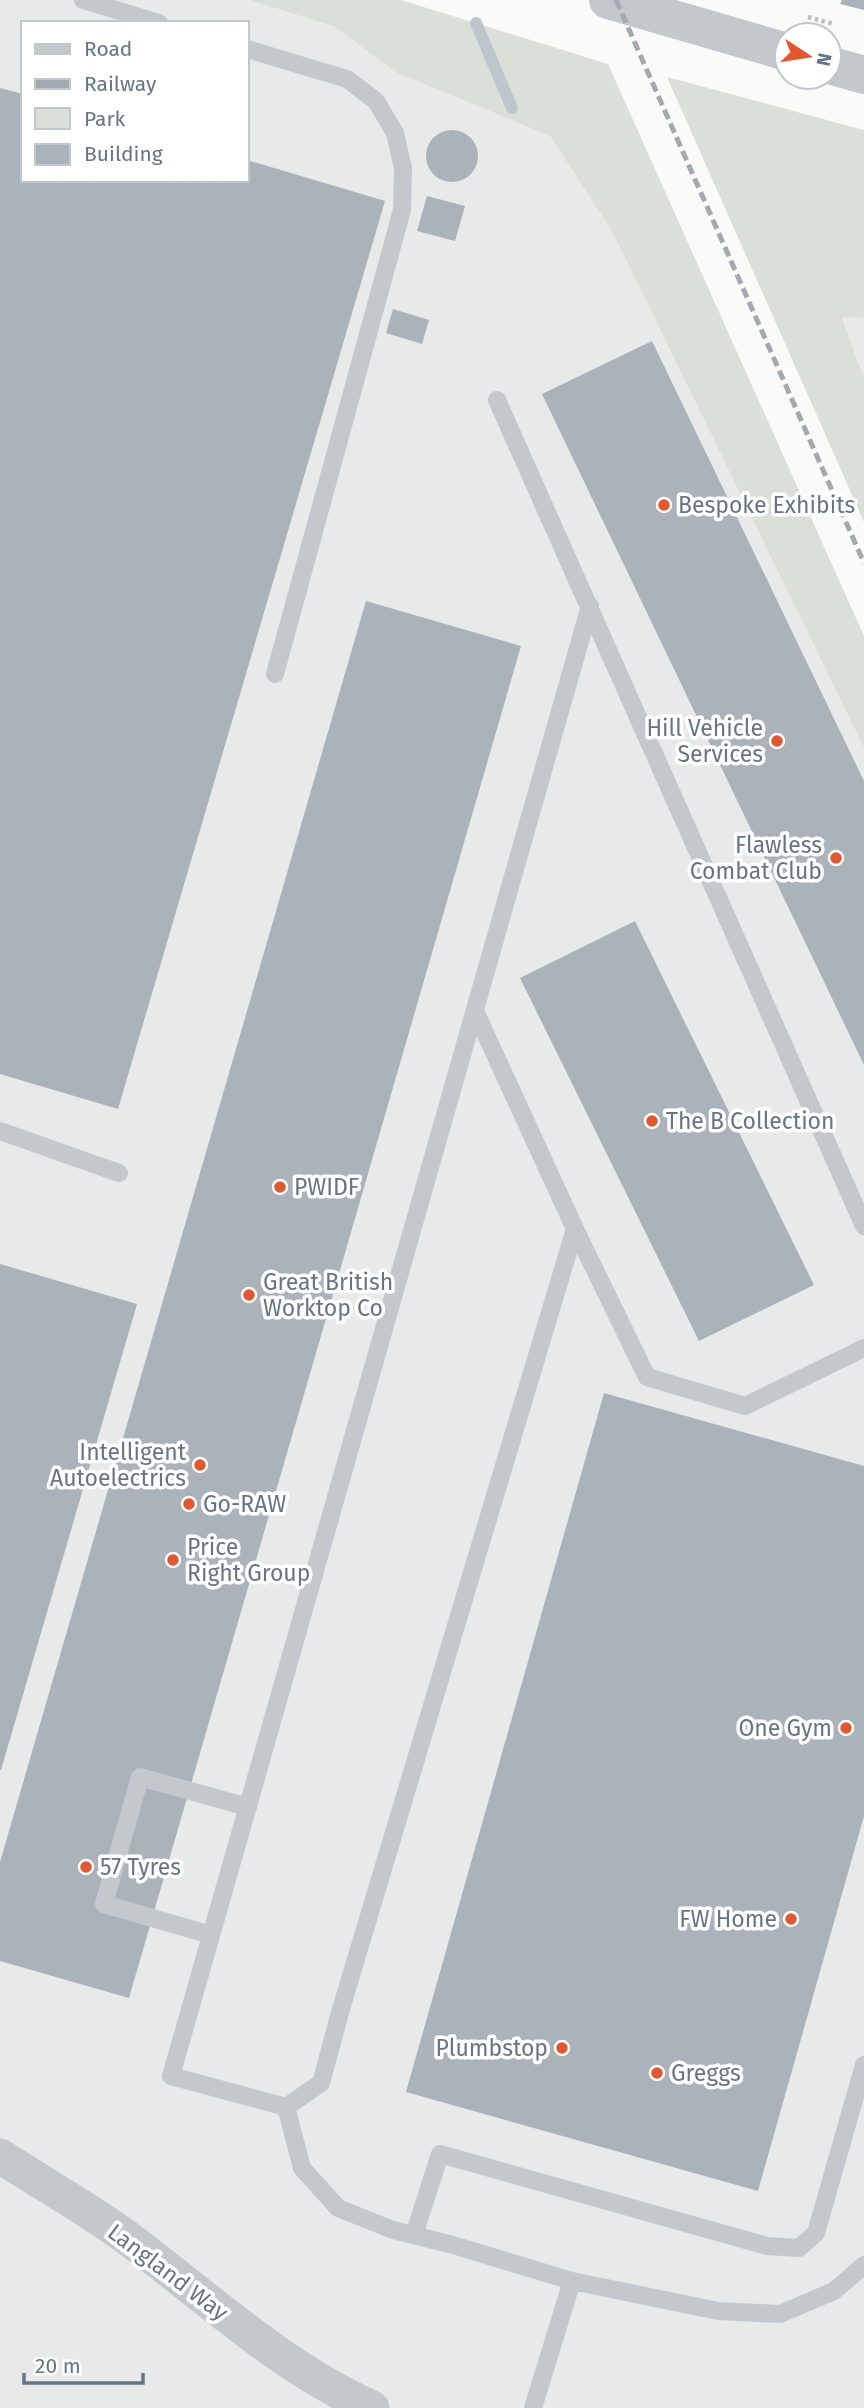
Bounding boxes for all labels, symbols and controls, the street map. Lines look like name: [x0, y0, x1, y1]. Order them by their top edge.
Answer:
legend: [21, 21, 248, 182]
north arrow: [773, 21, 843, 91]
text: Road: [84, 36, 132, 62]
text: N: [812, 51, 837, 68]
text: Railway: [84, 71, 157, 97]
text: Park: [84, 106, 126, 132]
text: Building: [84, 141, 163, 167]
place label: Bespoke Exhibits: [678, 491, 855, 519]
marker: Bespoke Exhibits: [656, 497, 672, 513]
place label: Hill Vehicle Services: [646, 714, 763, 768]
marker: Hill Vehicle Services: [769, 733, 785, 749]
place label: Flawless Combat Club: [690, 831, 822, 885]
marker: Flawless Combat Club: [828, 850, 844, 866]
place label: The B Collection: [666, 1107, 835, 1135]
marker: The B Collection: [644, 1113, 660, 1129]
place label: PWIDF: [294, 1173, 359, 1201]
marker: PWIDF: [272, 1179, 288, 1195]
place label: Great British Worktop Co: [263, 1268, 393, 1322]
marker: Great British Worktop Co: [241, 1287, 257, 1303]
place label: Intelligent Autoelectrics: [50, 1438, 187, 1492]
marker: Intelligent Autoelectrics: [192, 1457, 208, 1473]
place label: Go-RAW: [203, 1490, 286, 1518]
marker: Go-RAW: [181, 1496, 197, 1512]
place label: Price Right Group: [187, 1533, 310, 1587]
marker: Price Right Group: [165, 1552, 181, 1568]
place label: One Gym: [738, 1714, 832, 1742]
marker: One Gym: [838, 1720, 854, 1736]
place label: 57 Tyres: [100, 1853, 181, 1881]
marker: 57 Tyres: [78, 1859, 94, 1875]
place label: FW Home: [679, 1905, 777, 1933]
marker: FW Home: [783, 1911, 799, 1927]
place label: Plumbstop: [436, 2034, 548, 2062]
marker: Plumbstop: [554, 2040, 570, 2056]
place label: Greggs: [671, 2059, 741, 2087]
marker: Greggs: [649, 2065, 665, 2081]
street label: Langland Way: [102, 2218, 234, 2327]
scale bar: [24, 2342, 144, 2386]
text: 20 m: [35, 2353, 81, 2379]

